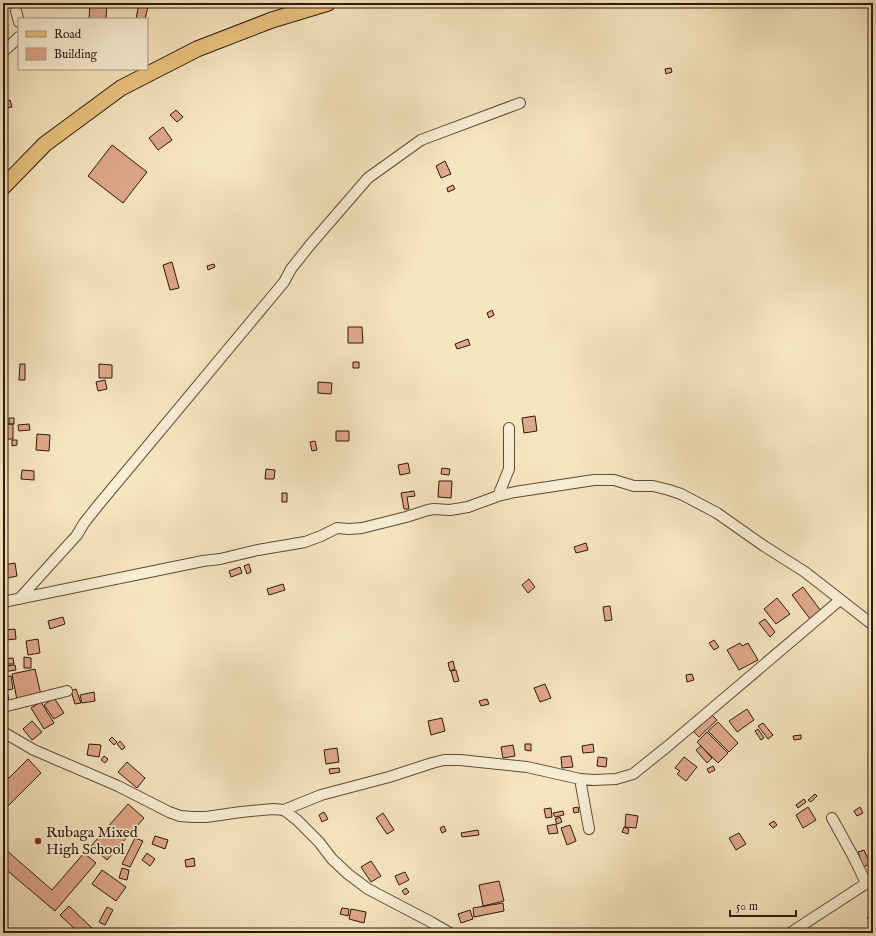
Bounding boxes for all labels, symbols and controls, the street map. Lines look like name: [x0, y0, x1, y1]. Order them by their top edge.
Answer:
legend: [18, 18, 148, 70]
text: Road: [54, 27, 82, 42]
text: Building: [54, 47, 98, 62]
place label: Rubaga Mixed High School: [46, 823, 139, 859]
marker: Rubaga Mixed High School: [33, 836, 43, 846]
scale bar: [730, 892, 796, 918]
text: 50 m: [736, 899, 758, 914]

